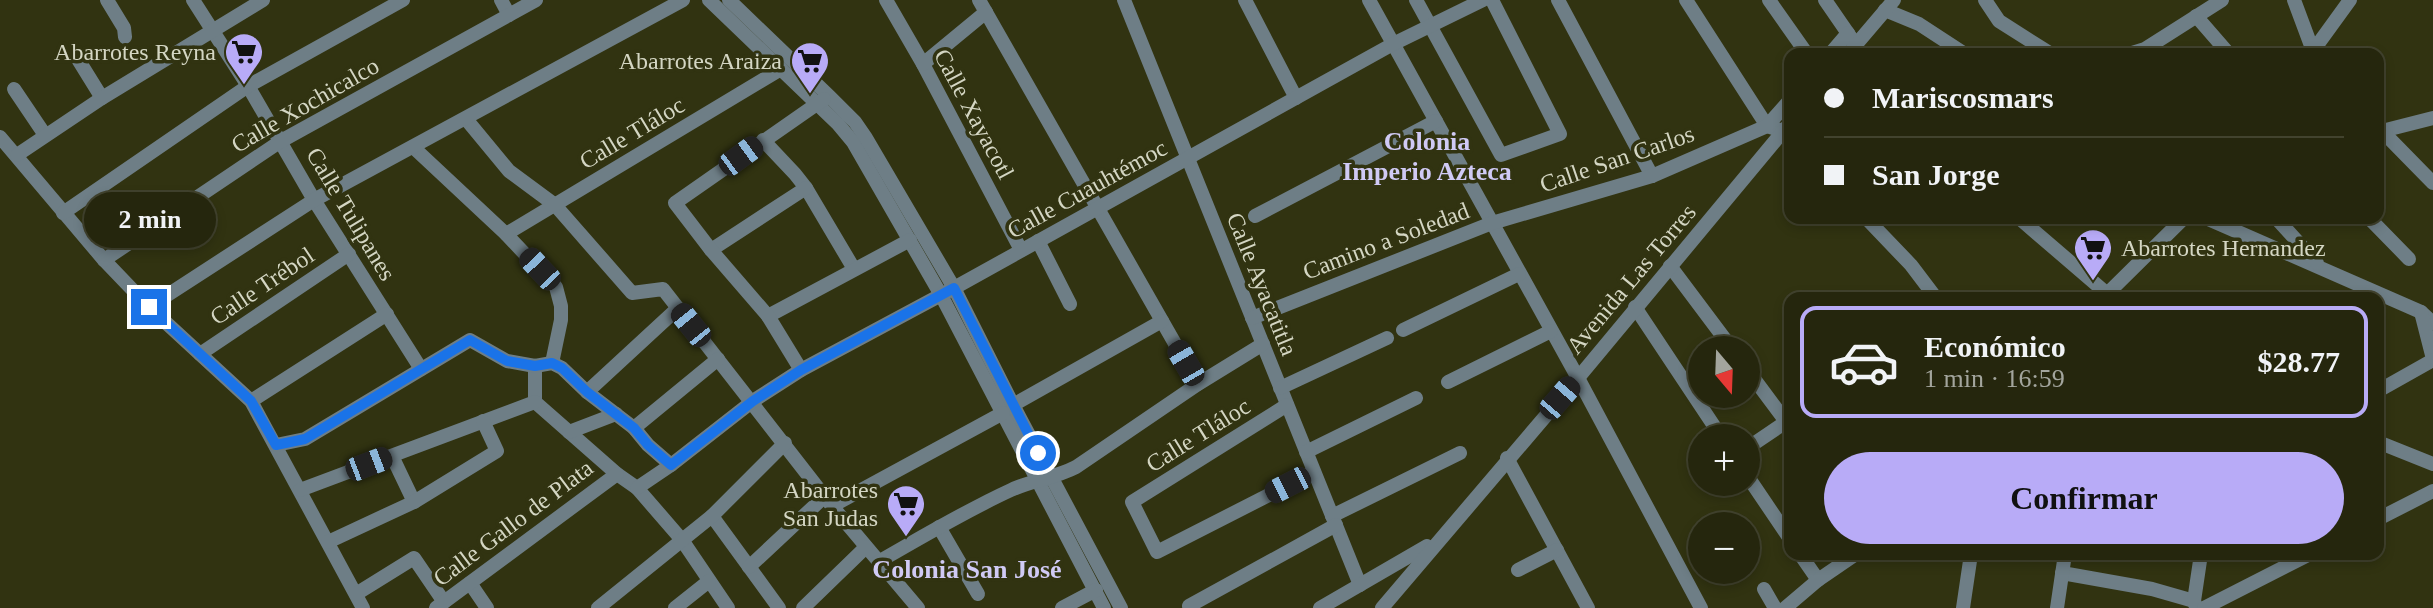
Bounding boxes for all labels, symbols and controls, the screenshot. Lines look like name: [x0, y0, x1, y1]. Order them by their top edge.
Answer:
supermarket icon: Abarrotes Reyna: [223, 31, 265, 86]
place label: Abarrotes Reyna: [54, 39, 216, 65]
supermarket icon: Abarrotes Araiza: [789, 40, 831, 95]
street label: Calle Xayacotl: [929, 45, 1019, 184]
place label: Abarrotes Araiza: [619, 48, 782, 74]
street label: Calle Xochicalco: [227, 52, 383, 158]
text: Mariscosmars: [1872, 81, 2054, 114]
street label: Calle Tláloc: [575, 92, 689, 174]
street label: Calle San Carlos: [1537, 120, 1697, 198]
district label: Colonia Imperio Azteca: [1342, 127, 1512, 186]
car: [715, 132, 767, 180]
street label: Calle Cuauhtémoc: [1003, 134, 1171, 244]
street label: Calle Tulipanes: [301, 143, 401, 285]
text: San Jorge: [1872, 158, 2000, 191]
callout: 2 min: [83, 191, 215, 247]
street label: Camino a Soledad: [1299, 197, 1473, 285]
street label: Avenida Las Torres: [1561, 199, 1701, 359]
text: 2 min: [119, 205, 181, 234]
street label: Calle Ayacatitla: [1222, 209, 1303, 360]
supermarket icon: Abarrotes Hernandez: [2072, 227, 2114, 282]
place label: Abarrotes Hernandez: [2121, 235, 2326, 261]
street label: Calle Trébol: [205, 242, 319, 330]
car: [515, 243, 565, 295]
route end: [131, 289, 167, 325]
car: [667, 299, 715, 351]
icon: car: [1828, 326, 1900, 398]
text: Económico: [1924, 330, 2066, 363]
car: [1164, 336, 1208, 390]
north arrow: [1688, 336, 1760, 408]
map controls: [1688, 336, 1760, 584]
text: $28.77: [2258, 345, 2340, 378]
text: 1 min · 16:59: [1924, 364, 2065, 393]
car: [1535, 372, 1585, 424]
street label: Calle Tláloc: [1141, 393, 1255, 477]
button: +: [1688, 424, 1760, 496]
route start: [1020, 435, 1056, 471]
car: [342, 444, 396, 484]
button: Confirmar: [1824, 452, 2344, 544]
street label: Calle Gallo de Plata: [428, 454, 598, 591]
car: [1261, 463, 1315, 507]
place label: Abarrotes San Judas: [783, 477, 878, 531]
supermarket icon: Abarrotes San Judas: [885, 483, 927, 538]
button: −: [1688, 512, 1760, 584]
district label: Colonia San José: [872, 555, 1062, 584]

